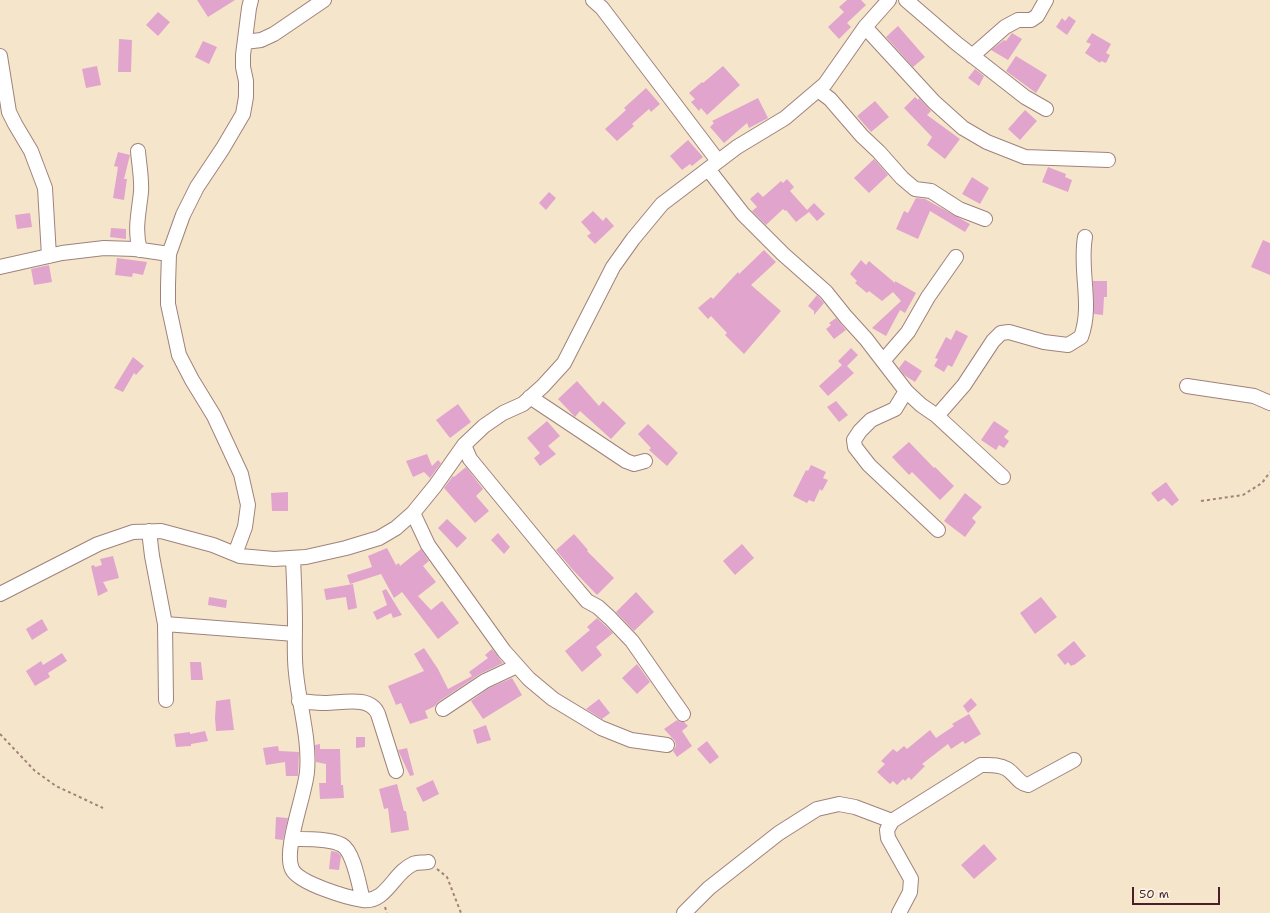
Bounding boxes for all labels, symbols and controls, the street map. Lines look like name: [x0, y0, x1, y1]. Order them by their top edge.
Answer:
scale bar: [1134, 879, 1222, 905]
text: 50 m: [1139, 886, 1169, 902]

